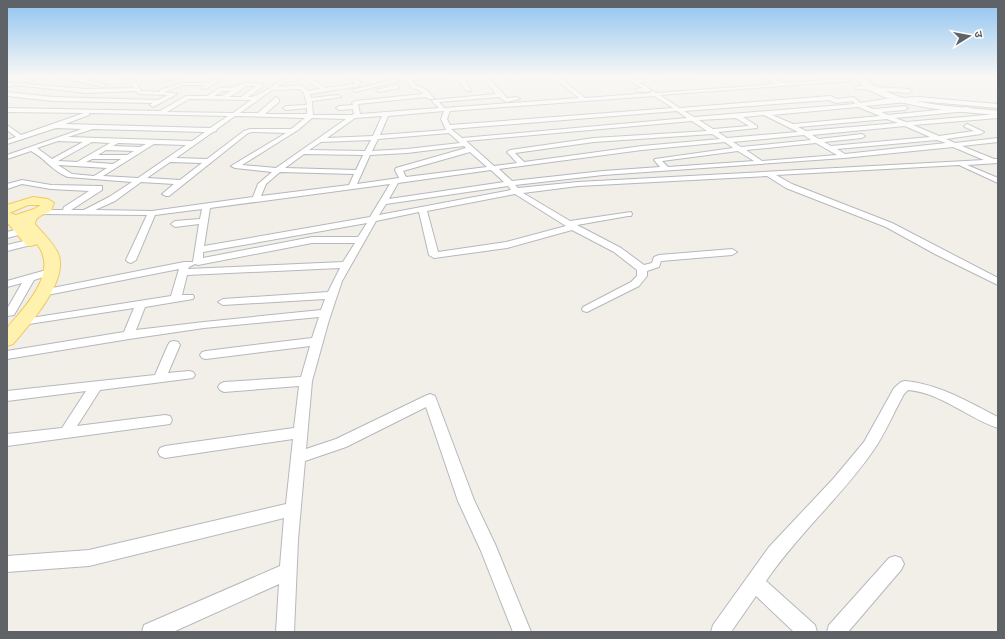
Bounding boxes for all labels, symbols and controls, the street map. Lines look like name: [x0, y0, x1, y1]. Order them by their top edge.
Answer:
north arrow: [949, 16, 989, 56]
text: उ: [971, 30, 985, 39]

